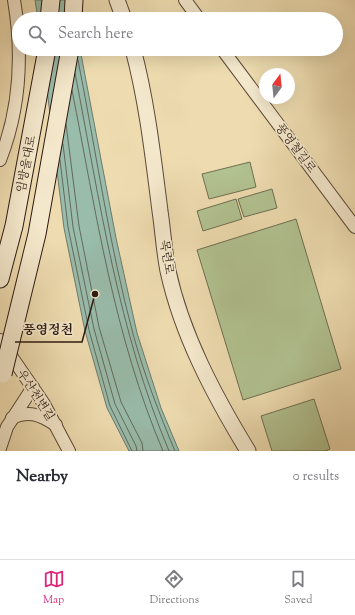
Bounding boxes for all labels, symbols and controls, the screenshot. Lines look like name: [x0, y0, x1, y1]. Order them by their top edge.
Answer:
search box: [12, 12, 343, 56]
icon: search: [26, 23, 48, 45]
text: Search here: [58, 24, 133, 45]
north arrow: [259, 68, 295, 104]
street label: 풍영철길로: [271, 120, 320, 177]
street label: 임방울대로: [13, 134, 41, 194]
street label: 목련로: [154, 239, 178, 276]
callout: 풍영정천: [15, 317, 82, 342]
text: 풍영정천: [23, 322, 73, 340]
street label: 우산천변길: [12, 366, 58, 425]
text: Nearby: [16, 465, 68, 489]
text: 0 results: [293, 468, 339, 486]
tab: Map: [43, 568, 65, 608]
tab: Directions: [150, 568, 199, 608]
tab: Saved: [284, 568, 312, 608]

